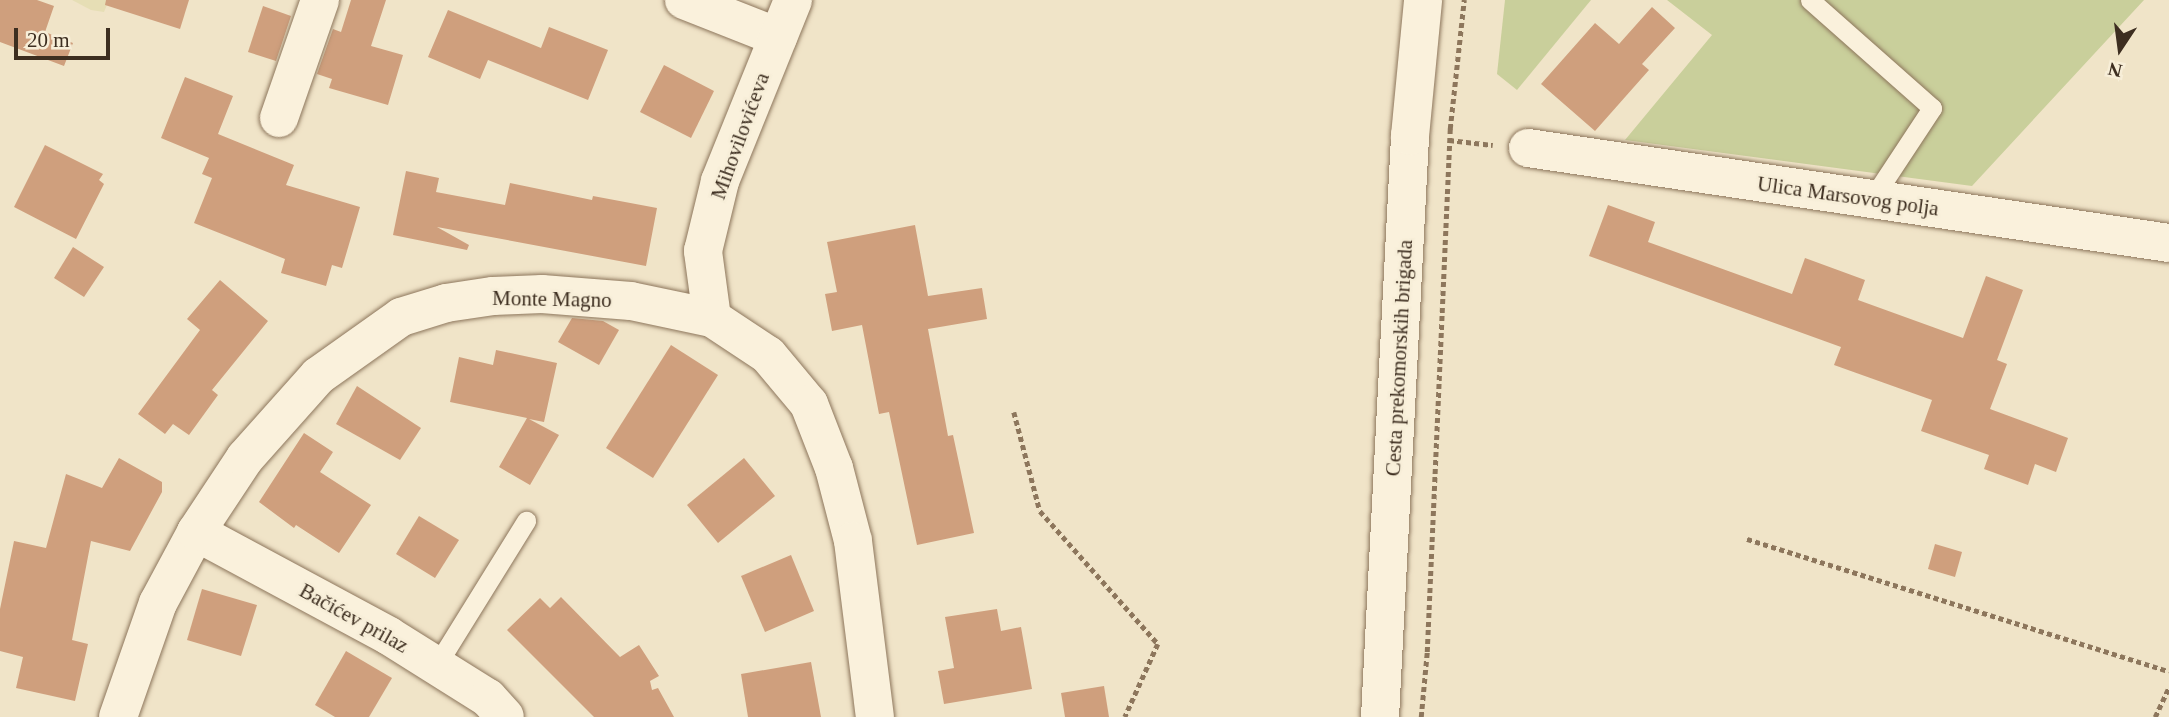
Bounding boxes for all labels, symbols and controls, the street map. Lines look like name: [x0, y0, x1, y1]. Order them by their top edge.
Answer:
scale bar: [18, 14, 114, 58]
north arrow: [2085, 14, 2155, 84]
text: 20 m: [27, 28, 70, 52]
text: N: [2106, 58, 2124, 82]
street label: Mihovilovićeva: [705, 69, 775, 203]
street label: Ulica Marsovog polja: [1756, 171, 1940, 221]
street label: Cesta prekomorskih brigada: [1380, 239, 1418, 477]
street label: Monte Magno: [492, 285, 612, 313]
street label: Bačićev prilaz: [295, 578, 413, 658]

